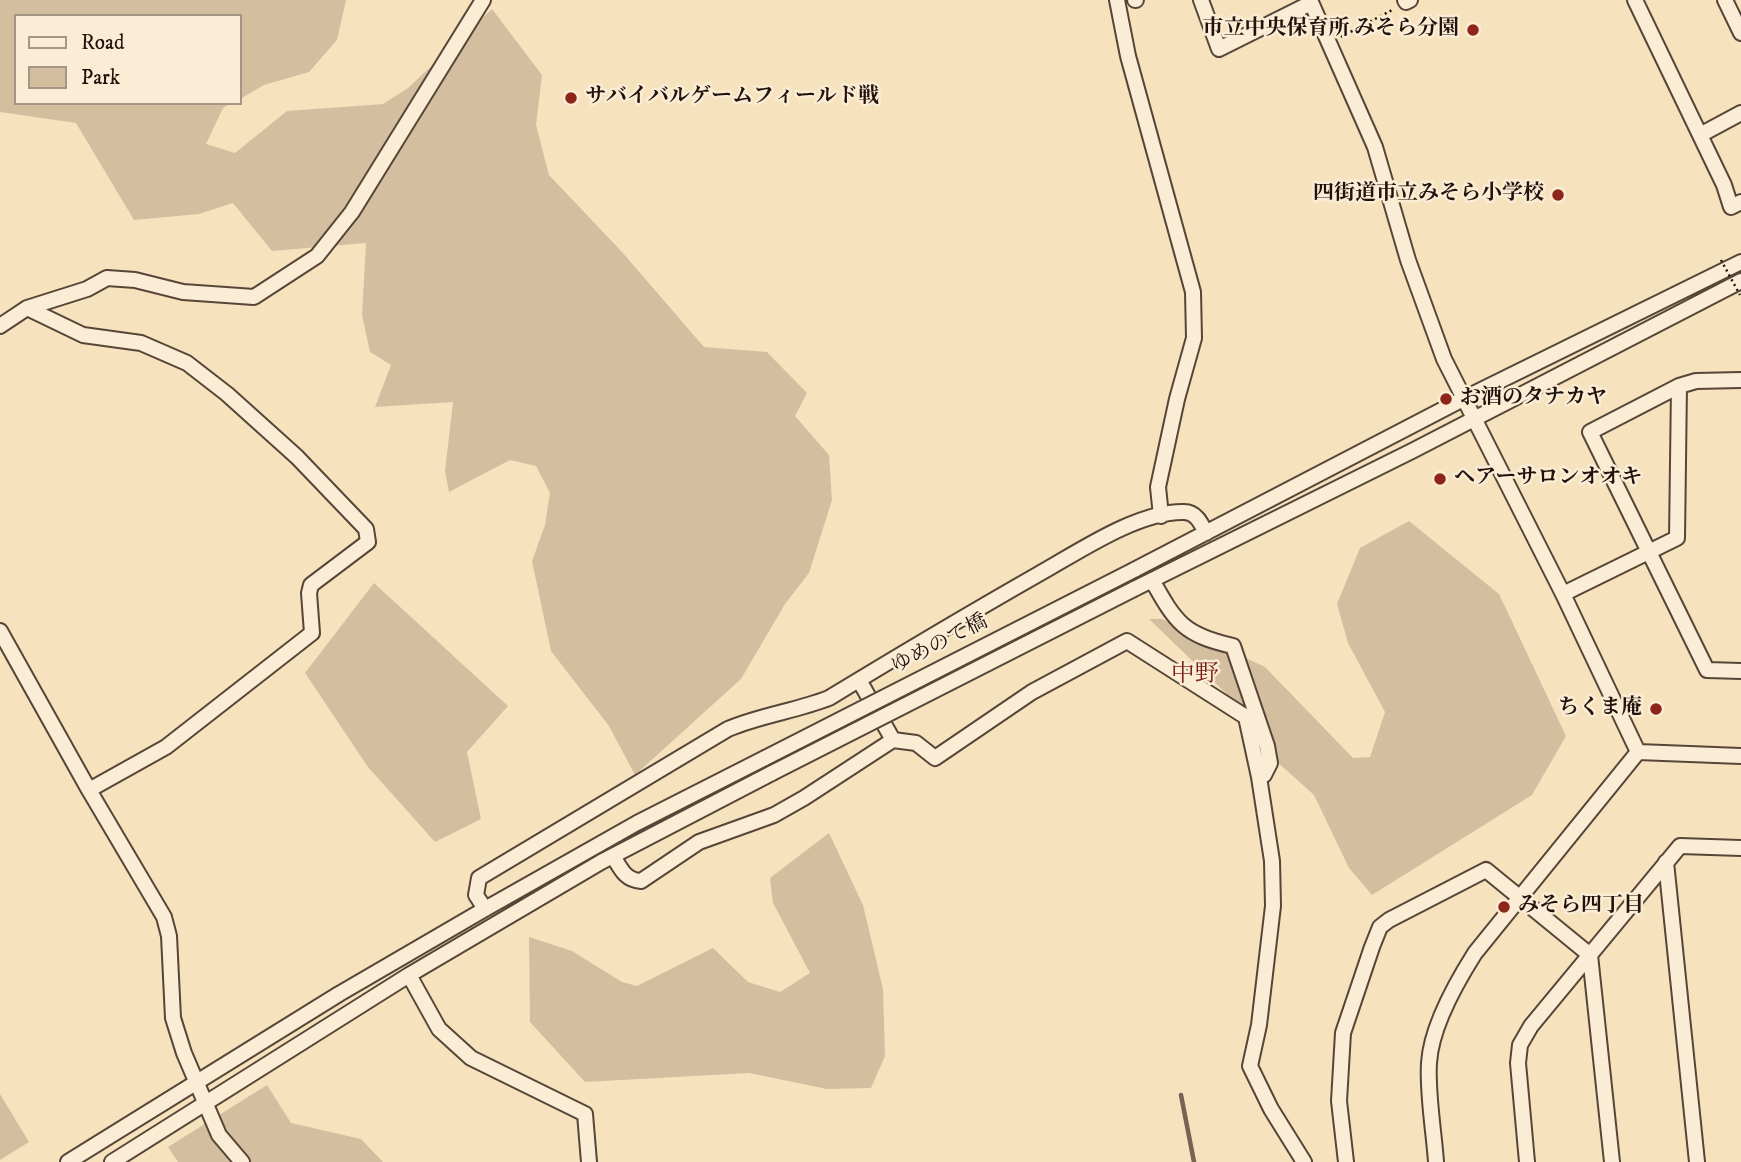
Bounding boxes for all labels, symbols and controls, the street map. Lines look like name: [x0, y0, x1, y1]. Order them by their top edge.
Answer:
legend: [14, 14, 242, 105]
place label: 市立中央保育所 みそら分園: [1202, 17, 1459, 43]
marker: 市立中央保育所 みそら分園: [1465, 22, 1481, 38]
text: Road: [81, 30, 125, 56]
text: Park: [81, 65, 120, 91]
place label: サバイバルゲームフィールド戦: [585, 85, 879, 111]
marker: サバイバルゲームフィールド戦: [563, 90, 579, 106]
place label: 四街道市立みそら小学校: [1313, 182, 1544, 208]
marker: 四街道市立みそら小学校: [1550, 187, 1566, 203]
place label: お酒のタナカヤ: [1460, 386, 1607, 412]
marker: お酒のタナカヤ: [1438, 391, 1454, 407]
place label: ヘアーサロンオオキ: [1454, 466, 1642, 492]
marker: ヘアーサロンオオキ: [1432, 471, 1448, 487]
street label: ゆめのて橋: [888, 610, 992, 680]
district label: 中野: [1171, 662, 1219, 690]
place label: ちくま庵: [1558, 696, 1642, 722]
marker: ちくま庵: [1648, 701, 1664, 717]
place label: みそら四丁目: [1518, 894, 1644, 920]
marker: みそら四丁目: [1496, 899, 1512, 915]

